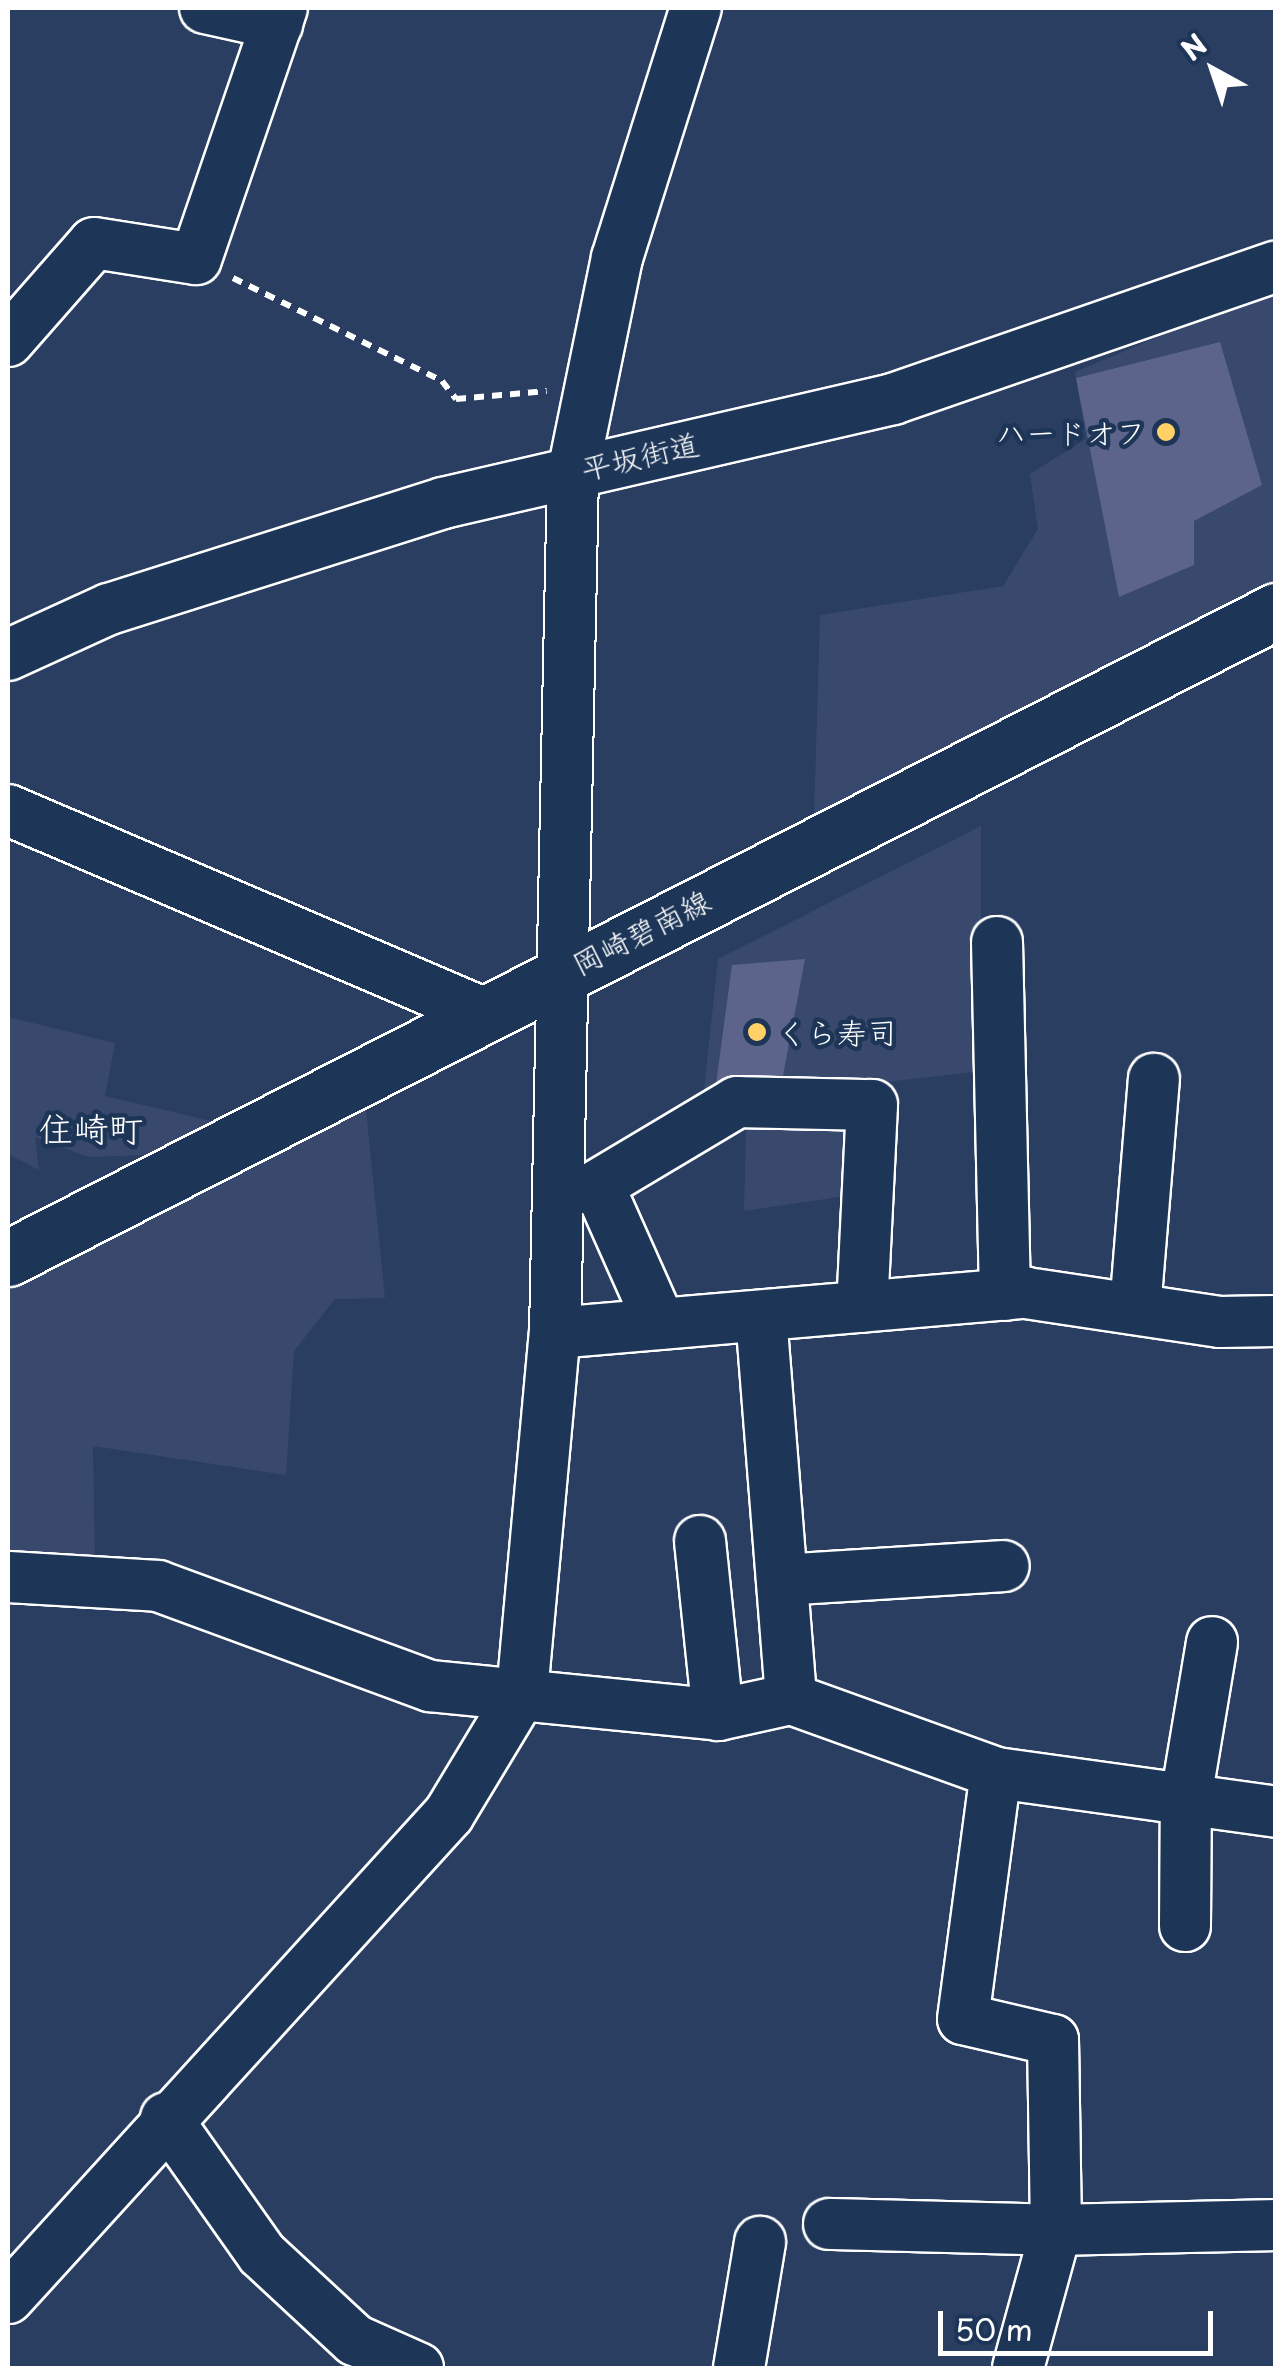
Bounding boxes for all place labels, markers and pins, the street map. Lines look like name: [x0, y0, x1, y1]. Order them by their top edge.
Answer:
place label: ハードオフ: [996, 414, 1146, 450]
marker: ハードオフ: [1155, 421, 1177, 443]
place label: くら寿司: [777, 1014, 897, 1050]
marker: くら寿司: [746, 1021, 768, 1043]

